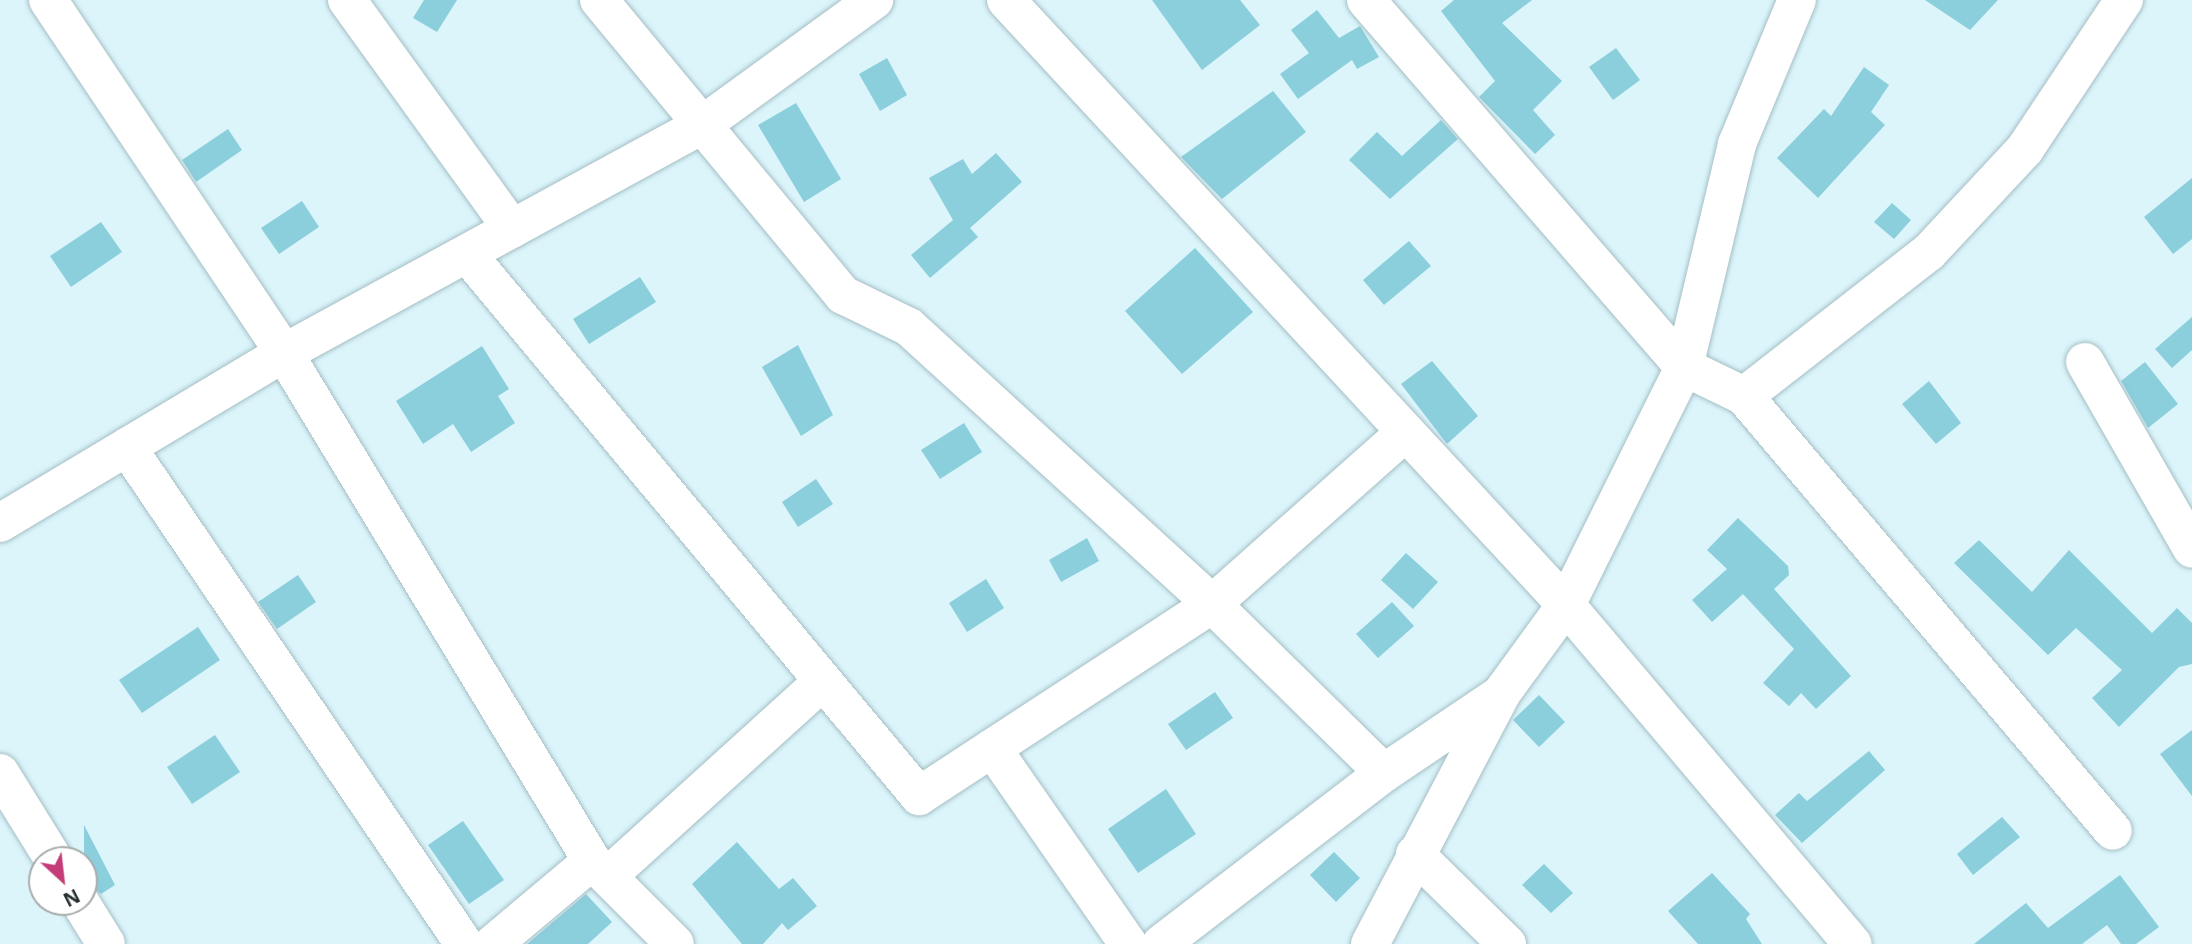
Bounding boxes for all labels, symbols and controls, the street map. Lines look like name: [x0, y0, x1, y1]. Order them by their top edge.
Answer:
north arrow: [28, 846, 98, 916]
text: N: [59, 883, 84, 913]

